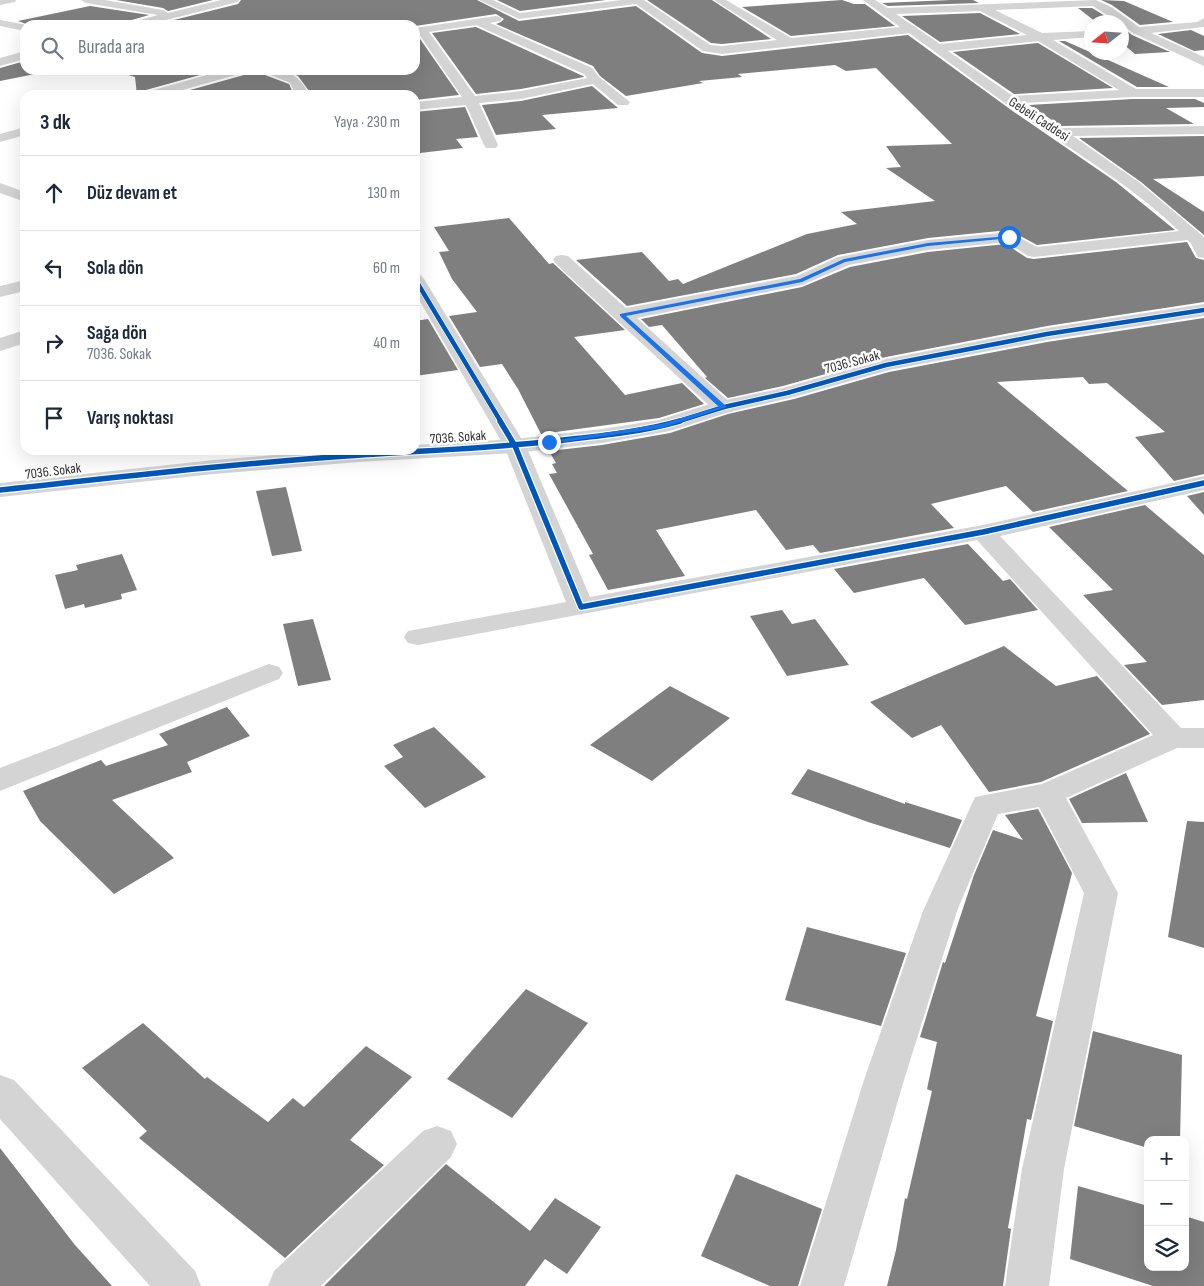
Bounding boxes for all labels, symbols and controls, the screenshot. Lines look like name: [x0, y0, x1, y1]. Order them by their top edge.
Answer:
north arrow: [1084, 15, 1129, 60]
search box: [20, 20, 420, 75]
icon: search: [38, 34, 66, 62]
text: Burada ara: [78, 36, 145, 59]
street label: Gebeli Caddesi: [1006, 93, 1072, 145]
text: 3 dk: [40, 110, 71, 135]
text: Yaya · 230 m: [334, 113, 400, 132]
icon: ahead: [40, 179, 68, 207]
text: Düz devam et: [87, 182, 177, 205]
text: 130 m: [368, 184, 400, 203]
route start: [998, 226, 1021, 249]
icon: left: [40, 254, 68, 282]
text: Sola dön: [87, 257, 143, 280]
text: 60 m: [373, 259, 400, 278]
text: Sağa dön: [87, 322, 147, 345]
icon: right: [40, 329, 68, 357]
text: 40 m: [373, 334, 400, 353]
text: 7036. Sokak: [87, 345, 151, 364]
street label: 7036. Sokak: [823, 346, 882, 377]
icon: arrive: [40, 404, 68, 432]
text: Varış noktası: [87, 407, 173, 430]
street label: 7036. Sokak: [429, 427, 487, 447]
route end: [538, 431, 561, 454]
street label: 7036. Sokak: [24, 459, 83, 483]
map controls: [1144, 1136, 1189, 1271]
button: +: [1144, 1136, 1189, 1181]
button: −: [1144, 1181, 1189, 1226]
button: layers: [1144, 1226, 1189, 1271]

